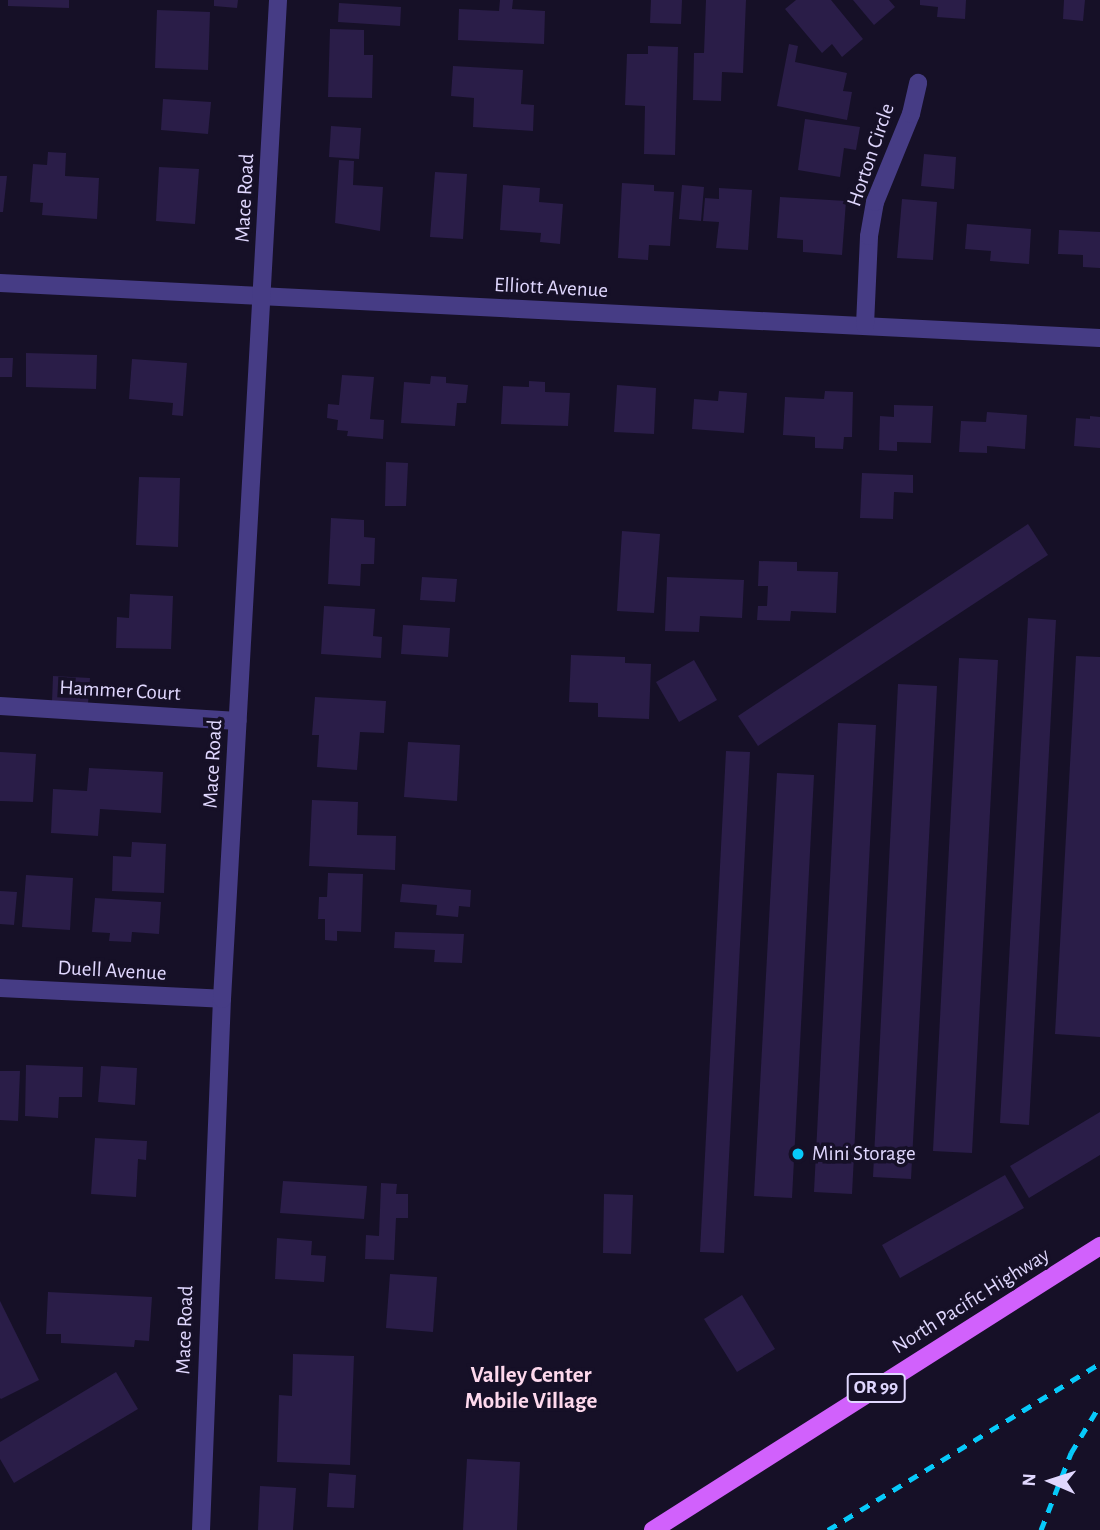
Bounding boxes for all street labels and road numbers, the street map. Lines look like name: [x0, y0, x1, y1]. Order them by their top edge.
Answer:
street label: Horton Circle: [842, 100, 900, 210]
street label: Mace Road: [230, 153, 260, 243]
street label: Elliott Avenue: [493, 272, 609, 304]
street label: Hammer Court: [59, 675, 181, 707]
street label: Mace Road: [198, 719, 228, 809]
street label: Duell Avenue: [57, 956, 167, 986]
street label: North Pacific Highway: [888, 1242, 1054, 1360]
street label: Mace Road: [171, 1285, 199, 1375]
road number: OR 99: [846, 1372, 906, 1404]

